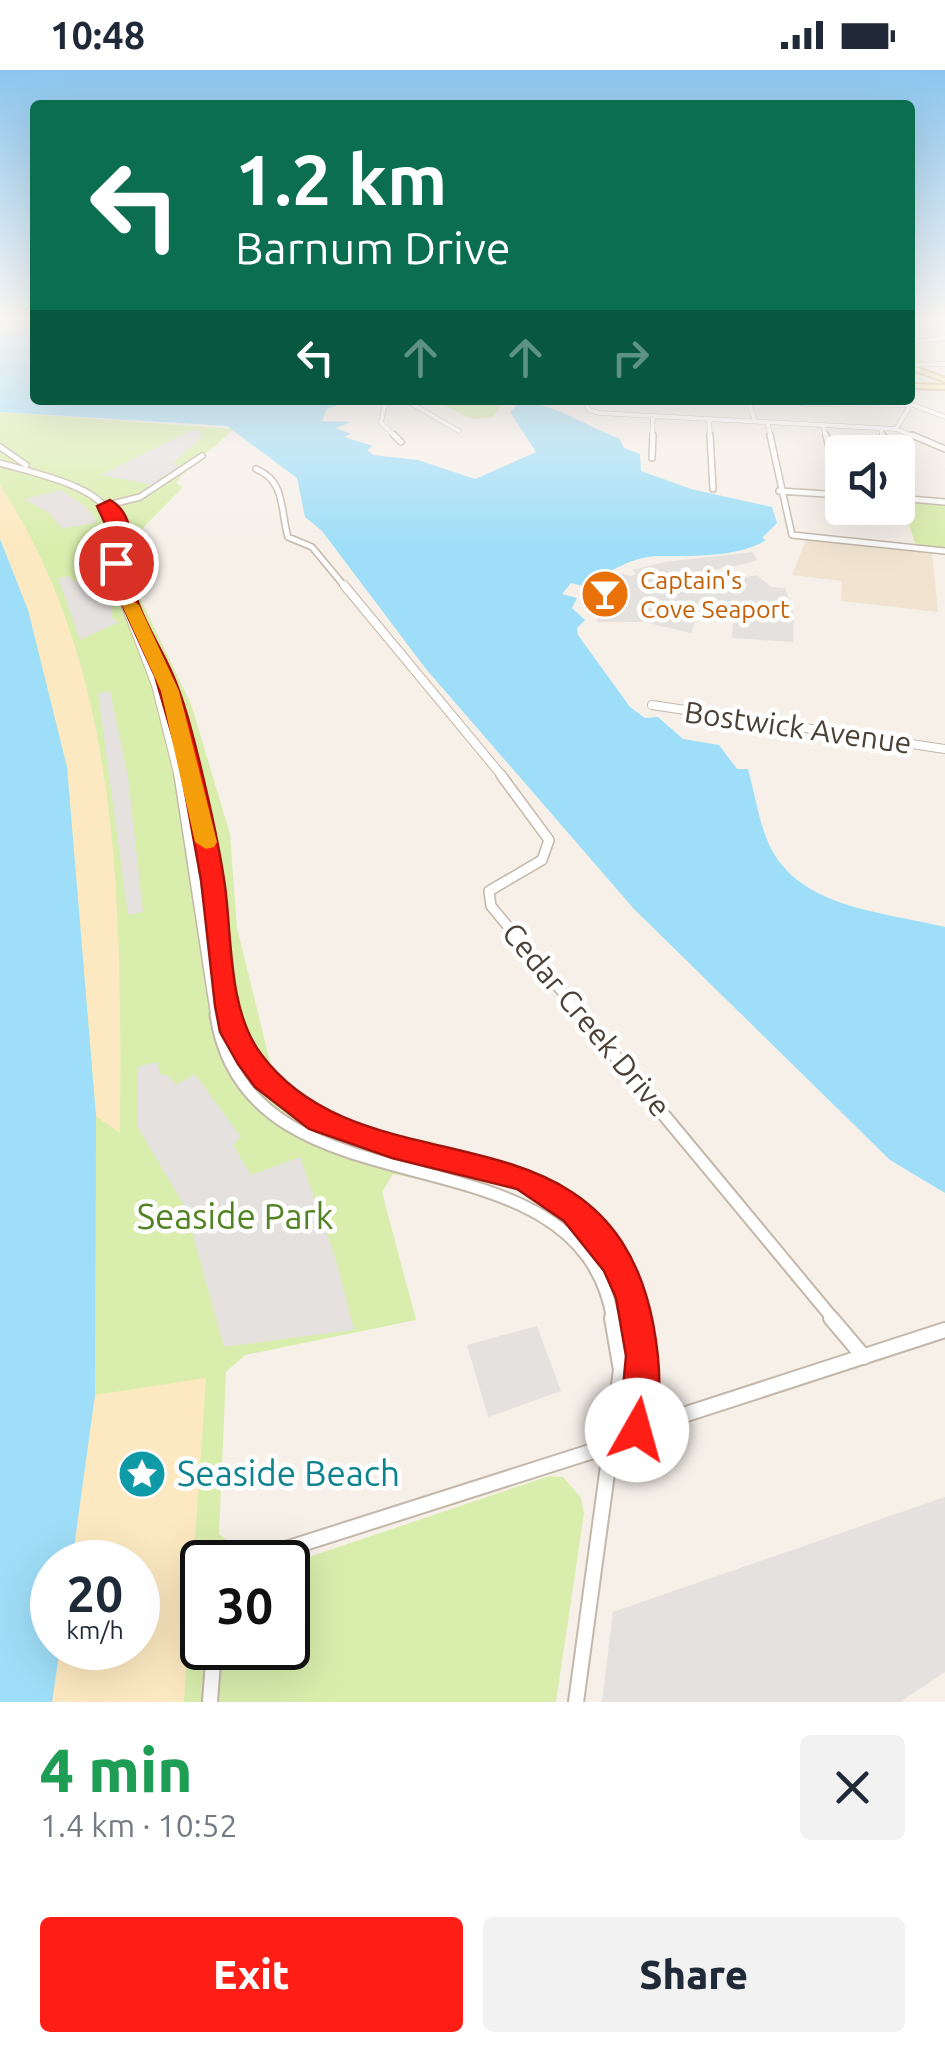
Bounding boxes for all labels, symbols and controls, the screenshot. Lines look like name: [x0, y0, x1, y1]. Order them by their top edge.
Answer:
text: 10:48: [50, 14, 145, 56]
icon: left: [70, 140, 200, 270]
text: 1.2 km: [235, 140, 447, 218]
text: Barnum Drive: [235, 222, 511, 273]
icon: left: [288, 330, 343, 385]
icon: ahead: [393, 330, 448, 385]
icon: ahead: [498, 330, 553, 385]
icon: right: [603, 330, 658, 385]
map controls: [825, 435, 915, 525]
button: sound: [825, 435, 915, 525]
pin: [74, 521, 159, 606]
icon: arrive: [89, 536, 144, 591]
place label: Captain's Cove Seaport: [640, 566, 790, 623]
bar icon: Captain's Cove Seaport: [579, 568, 631, 620]
street label: Bostwick Avenue: [682, 694, 914, 760]
street label: Cedar Creek Drive: [496, 916, 678, 1123]
park label: Seaside Park: [137, 1196, 334, 1236]
position arrow: [585, 1378, 689, 1482]
place icon: Seaside Beach: [116, 1448, 168, 1500]
place label: Seaside Beach: [177, 1453, 400, 1493]
speed limit sign: 30: [180, 1540, 310, 1670]
text: 20: [67, 1565, 123, 1621]
text: km/h: [66, 1616, 124, 1644]
button: close: [800, 1735, 905, 1840]
text: 4 min: [40, 1736, 193, 1803]
text: 1.4 km · 10:52: [40, 1807, 238, 1843]
button: Exit: [40, 1917, 463, 2032]
button: Share: [483, 1917, 905, 2032]

